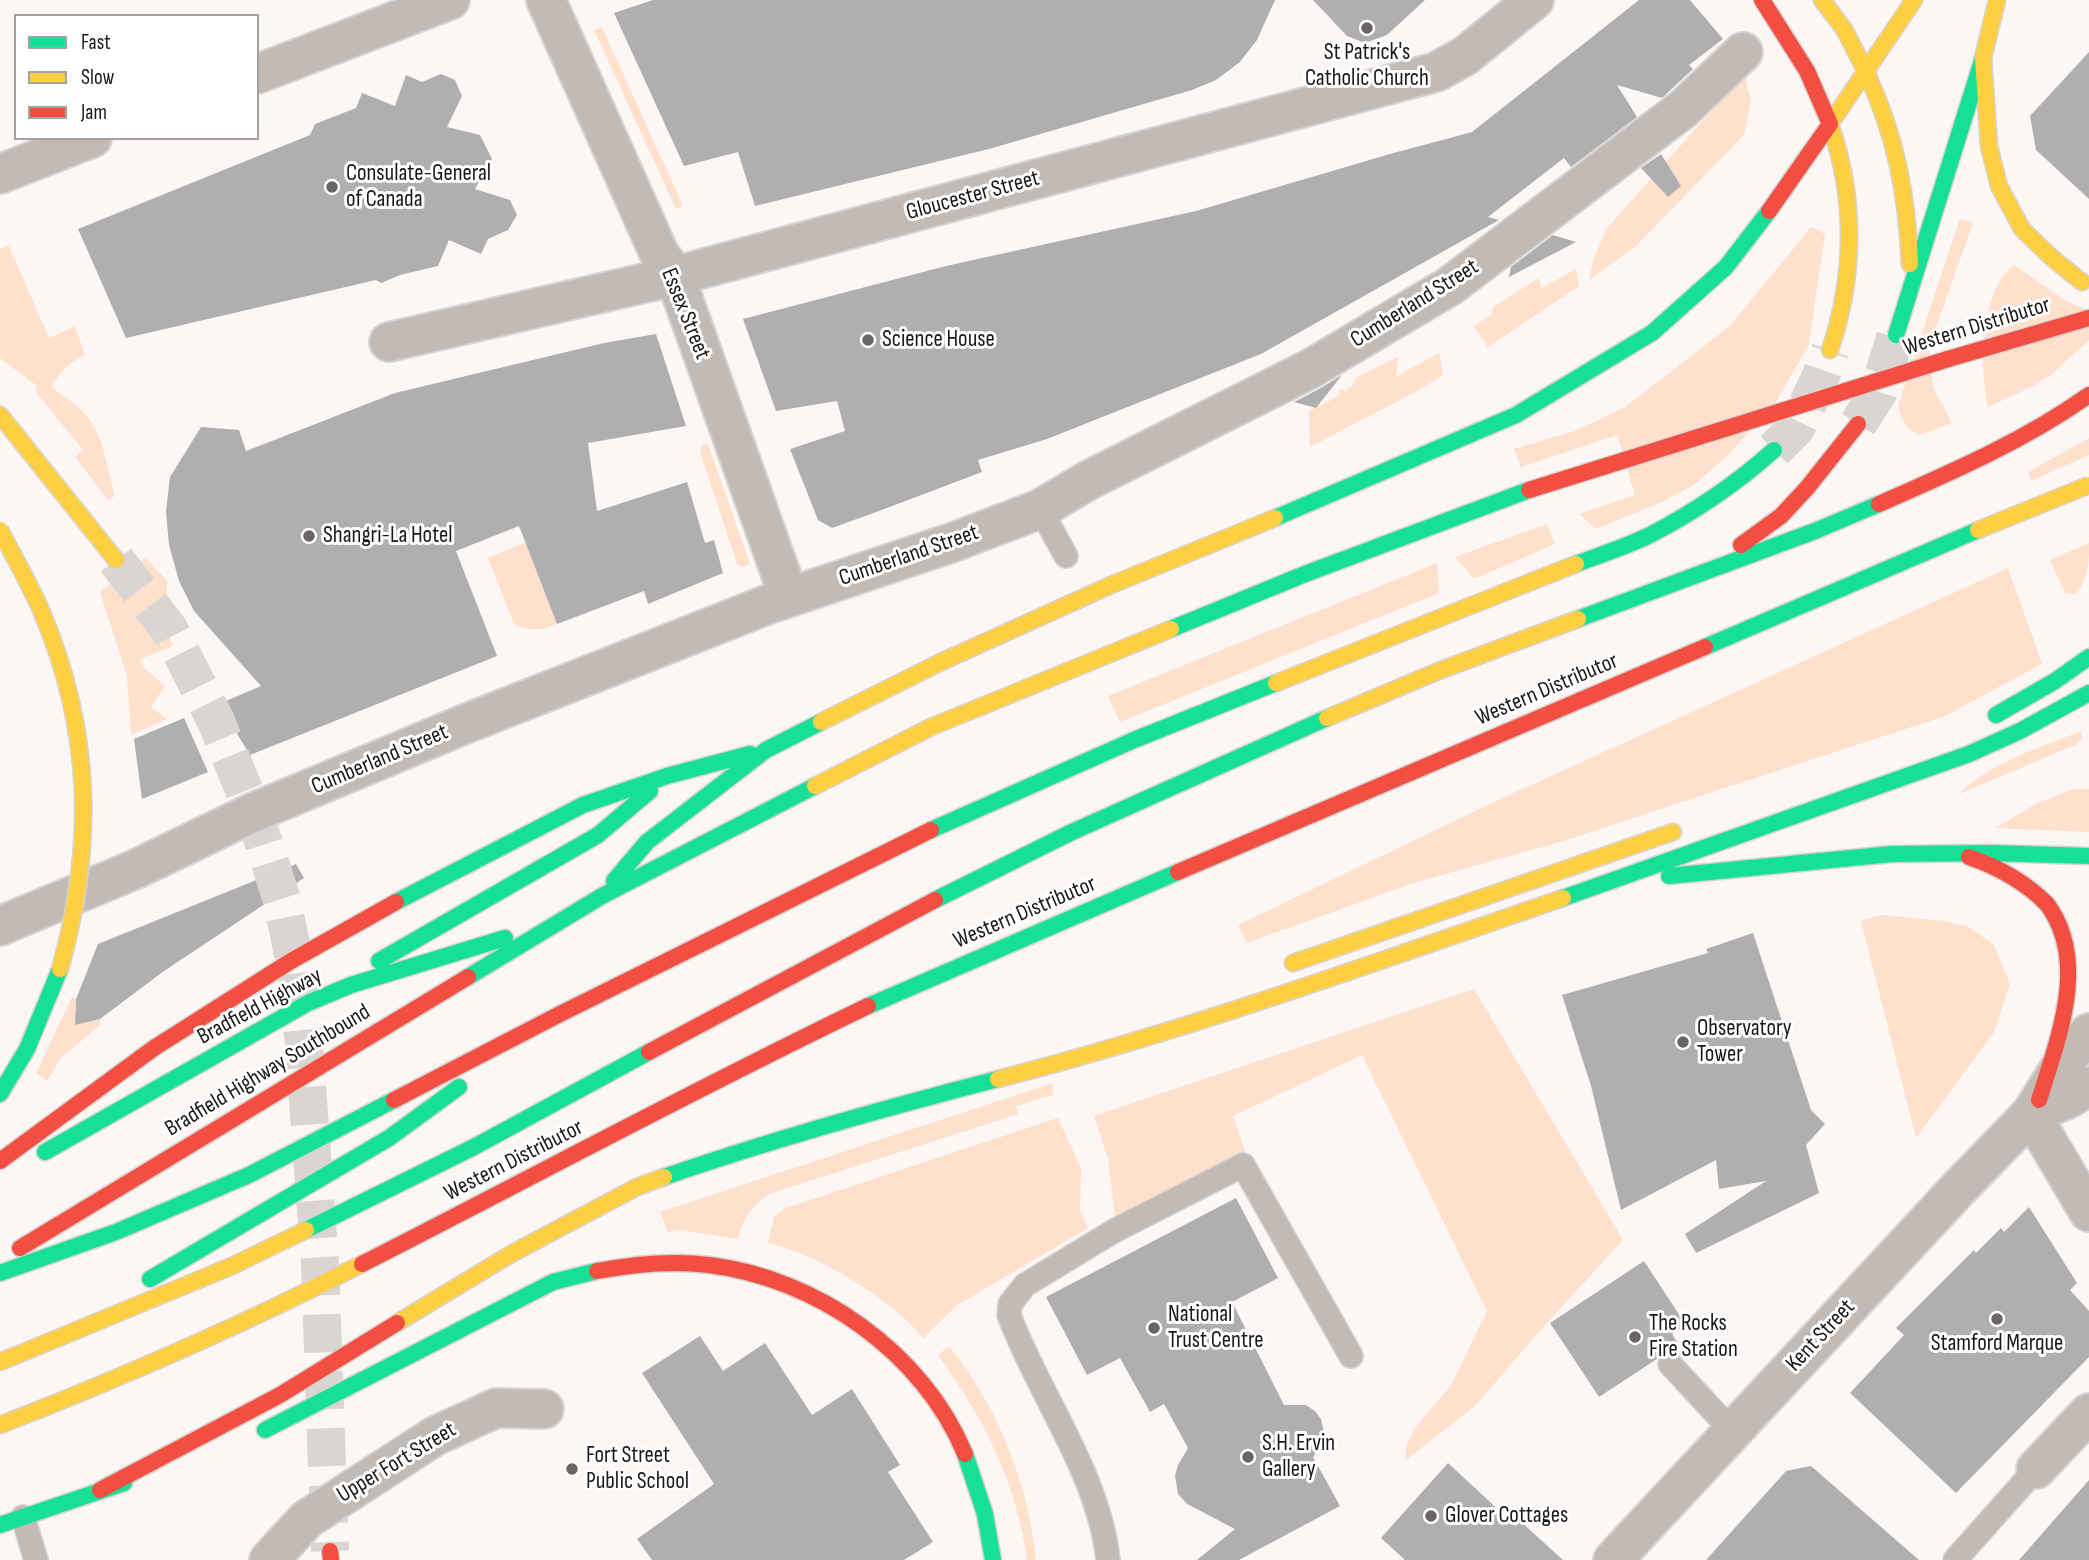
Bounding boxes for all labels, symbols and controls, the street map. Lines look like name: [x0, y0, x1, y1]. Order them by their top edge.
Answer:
legend: [14, 14, 259, 140]
marker: St Patrick's Catholic Church: [1359, 20, 1375, 36]
text: Fast: [81, 30, 111, 55]
place label: St Patrick's Catholic Church: [1305, 39, 1429, 93]
text: Slow: [81, 65, 114, 90]
text: Jam: [81, 100, 107, 125]
place label: Consulate-General of Canada: [346, 160, 491, 214]
street label: Gloucester Street: [904, 165, 1042, 227]
marker: Consulate-General of Canada: [324, 179, 340, 195]
street label: Cumberland Street: [1346, 254, 1484, 354]
street label: Essex Street: [654, 265, 716, 363]
street label: Western Distributor: [1900, 292, 2054, 362]
place label: Science House: [882, 326, 995, 354]
marker: Science House: [860, 332, 876, 348]
street label: Cumberland Street: [836, 519, 982, 593]
place label: Shangri-La Hotel: [323, 522, 453, 550]
marker: Shangri-La Hotel: [301, 528, 317, 544]
street label: Western Distributor: [1472, 648, 1622, 732]
street label: Cumberland Street: [308, 719, 452, 801]
street label: Western Distributor: [950, 871, 1100, 955]
street label: Bradfield Highway: [193, 963, 327, 1051]
street label: Bradfield Highway Southbound: [160, 999, 376, 1143]
place label: Observatory Tower: [1697, 1015, 1792, 1069]
marker: Observatory Tower: [1675, 1034, 1691, 1050]
street label: Western Distributor: [440, 1114, 588, 1208]
street label: Kent Street: [1781, 1294, 1861, 1378]
place label: National Trust Centre: [1168, 1301, 1263, 1355]
place label: The Rocks Fire Station: [1649, 1310, 1738, 1364]
marker: Stamford Marque: [1989, 1311, 2005, 1327]
marker: National Trust Centre: [1146, 1320, 1162, 1336]
marker: The Rocks Fire Station: [1627, 1329, 1643, 1345]
place label: Stamford Marque: [1931, 1330, 2063, 1358]
street label: Upper Fort Street: [332, 1417, 462, 1509]
place label: S.H. Ervin Gallery: [1262, 1430, 1335, 1484]
place label: Fort Street Public School: [586, 1442, 689, 1496]
marker: S.H. Ervin Gallery: [1240, 1449, 1256, 1465]
marker: Fort Street Public School: [564, 1461, 580, 1477]
place label: Glover Cottages: [1445, 1502, 1568, 1530]
marker: Glover Cottages: [1423, 1508, 1439, 1524]

